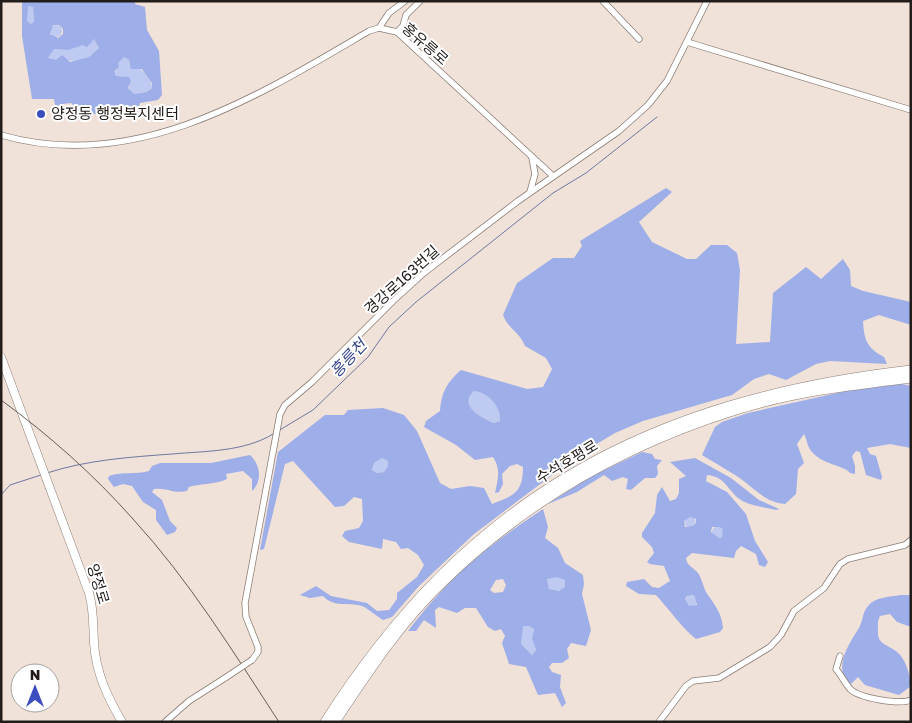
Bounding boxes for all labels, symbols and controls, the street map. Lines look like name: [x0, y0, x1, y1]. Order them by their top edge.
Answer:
street label: 홍유릉로: [399, 18, 452, 68]
place label: 양정동 행정복지센터: [51, 104, 179, 122]
marker: 양정동 행정복지센터: [35, 108, 47, 120]
street label: 경강로163번길: [360, 241, 442, 317]
water label: 홍릉천: [326, 333, 372, 381]
street label: 수석호평로: [532, 436, 601, 487]
street label: 양정로: [84, 561, 114, 606]
north arrow: [10, 663, 60, 713]
text: N: [30, 666, 40, 683]

